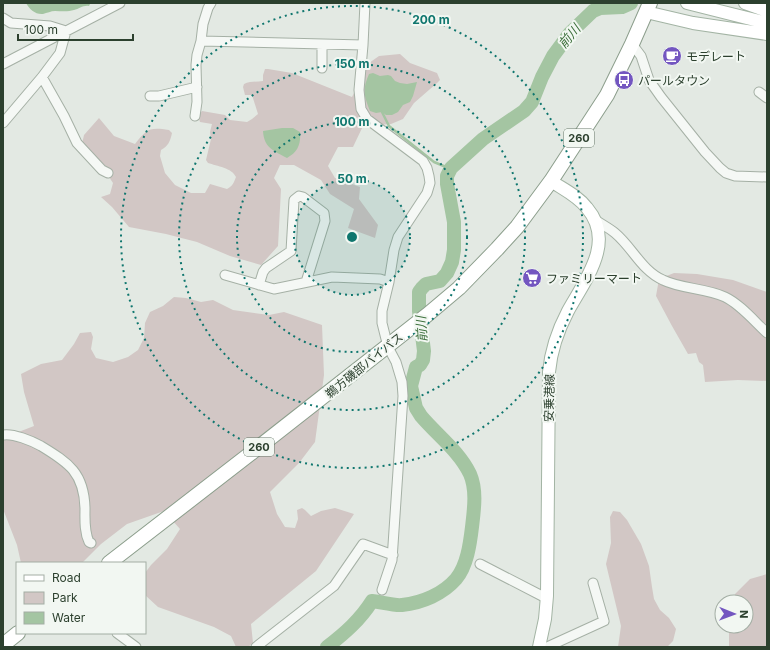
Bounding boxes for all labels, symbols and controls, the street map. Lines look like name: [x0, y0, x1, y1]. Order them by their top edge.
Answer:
text: 200 m: [412, 12, 450, 27]
scale bar: [18, 16, 133, 42]
water label: 前川: [555, 19, 585, 51]
text: 100 m: [24, 22, 58, 37]
cafe icon: モデレート: [661, 45, 683, 67]
place label: モデレート: [686, 49, 746, 64]
text: 150 m: [335, 56, 369, 71]
bus stop icon: パールタウン: [613, 69, 635, 91]
place label: パールタウン: [638, 73, 710, 88]
text: 100 m: [334, 114, 370, 129]
road number: 260: [564, 129, 594, 147]
text: 50 m: [337, 171, 367, 186]
centre of rings: [345, 230, 359, 244]
supermarket icon: ファミリーマート: [521, 267, 543, 289]
place label: ファミリーマート: [546, 271, 642, 286]
water label: 前川: [412, 314, 430, 342]
street label: 鵜方磯部バイパス: [322, 329, 406, 401]
street label: 安乗港線: [541, 374, 557, 422]
road number: 260: [244, 438, 274, 456]
legend: [16, 562, 146, 634]
text: Road: [52, 570, 81, 585]
text: Park: [52, 590, 78, 605]
north arrow: [714, 594, 754, 634]
text: Water: [52, 610, 86, 625]
text: N: [737, 610, 751, 618]

